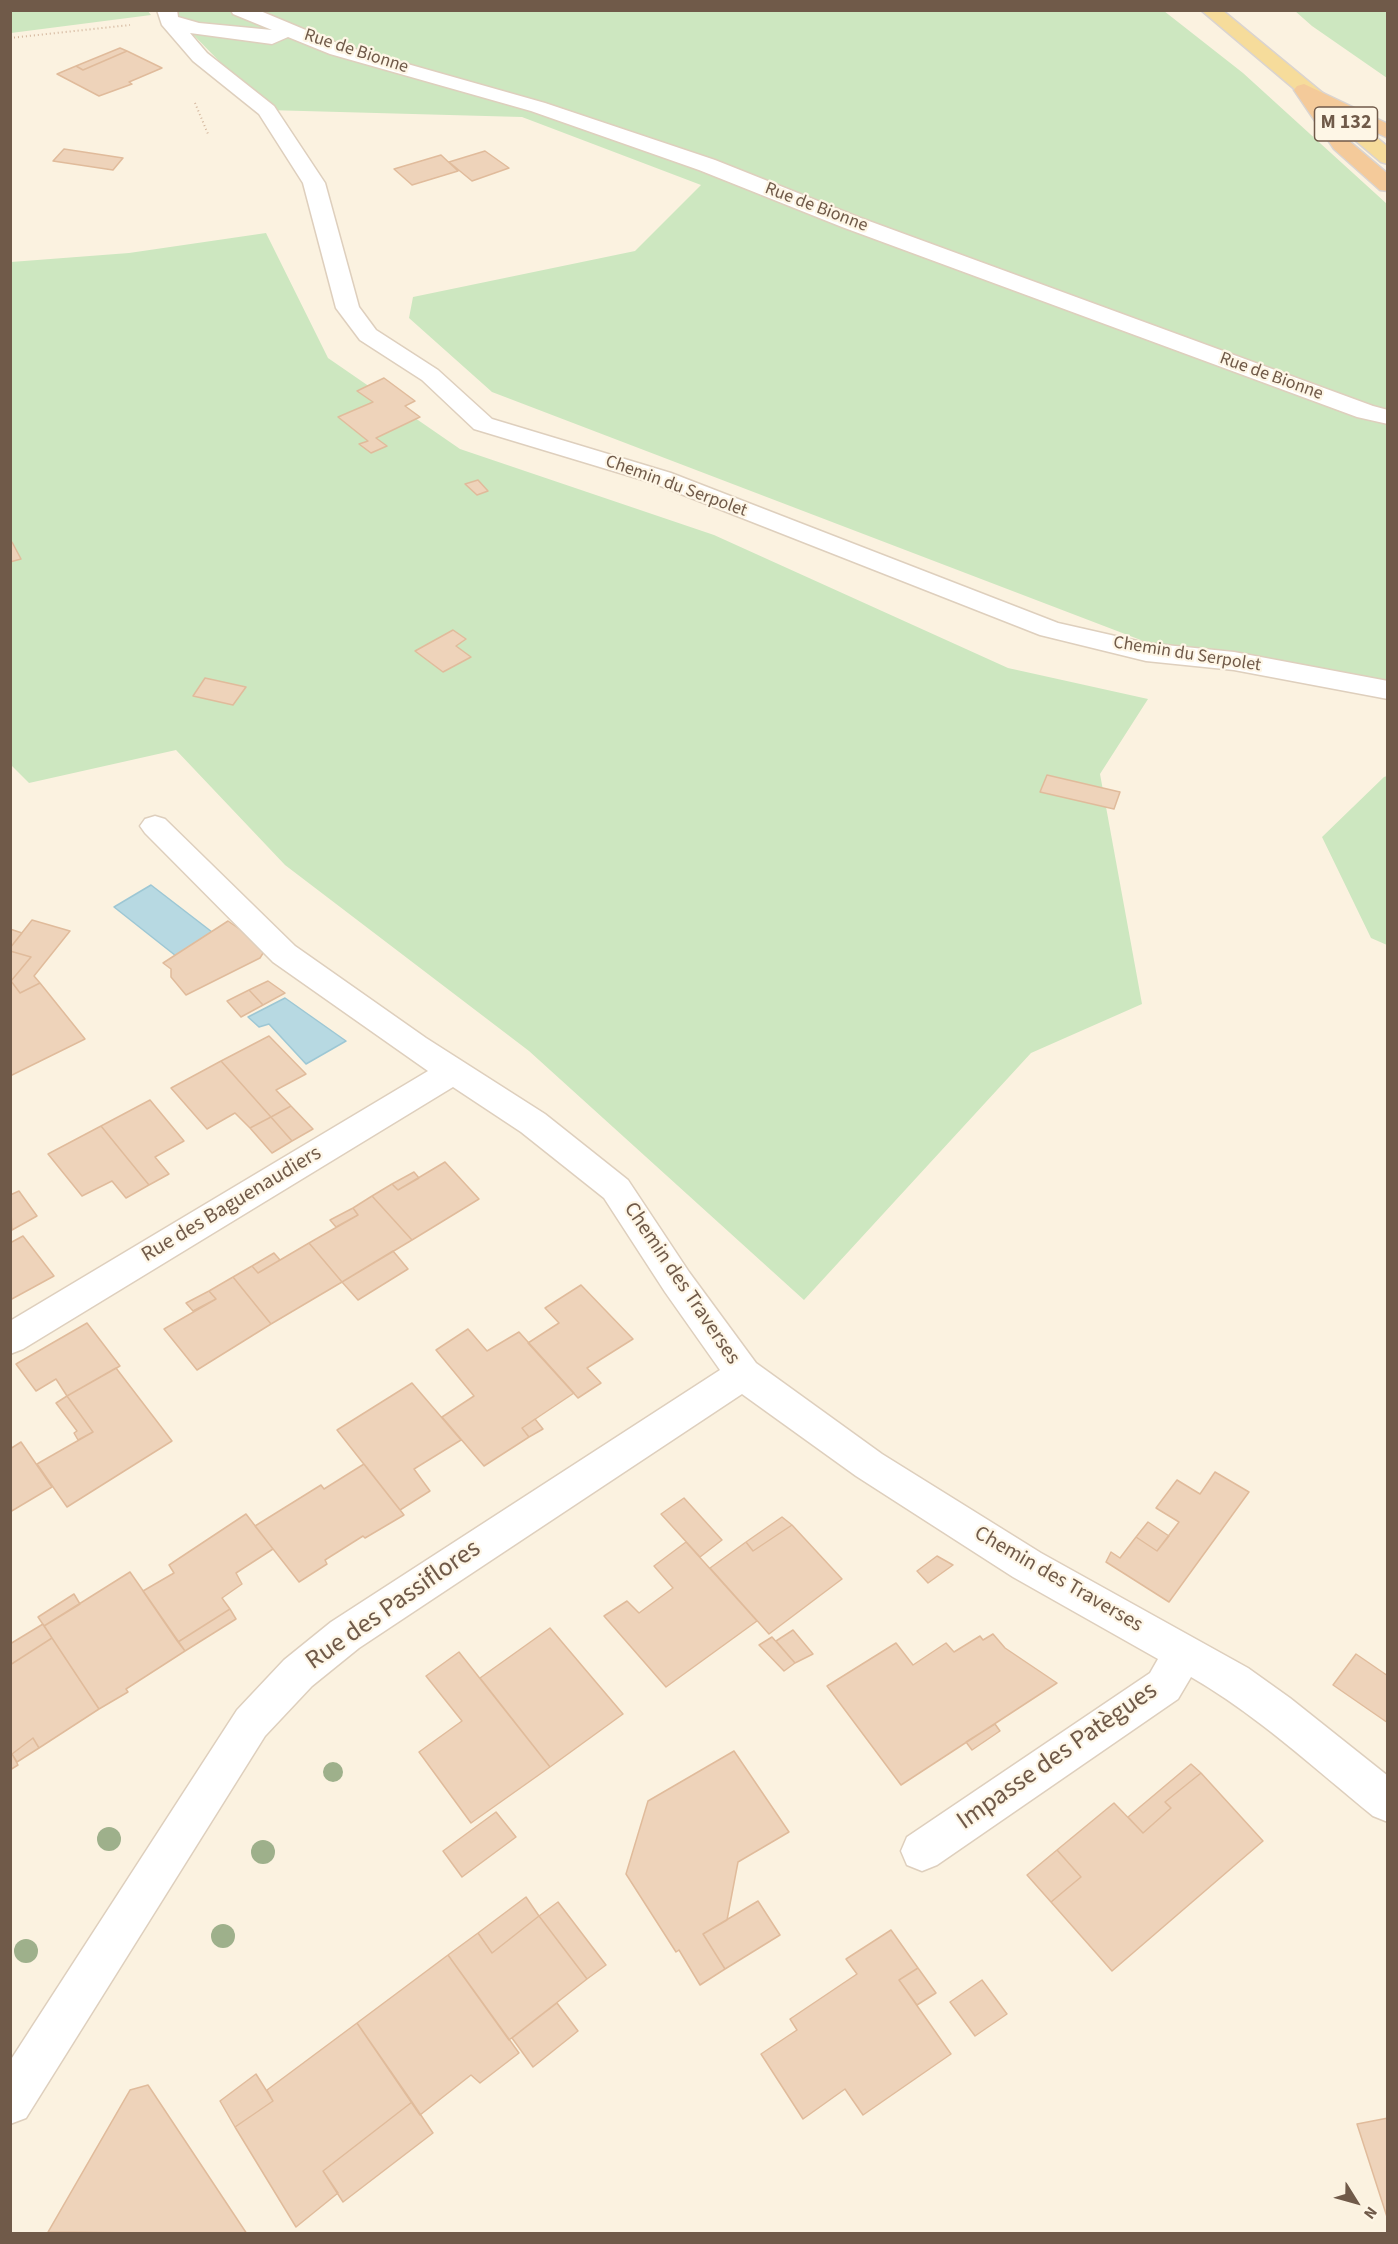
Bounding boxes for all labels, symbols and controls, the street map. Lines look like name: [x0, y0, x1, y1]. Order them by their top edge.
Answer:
street label: Rue de Bionne: [301, 25, 411, 79]
road number: M 132: [1314, 107, 1378, 141]
street label: Rue de Bionne: [761, 178, 871, 238]
street label: Rue de Bionne: [1216, 348, 1326, 406]
street label: Chemin du Serpolet: [602, 451, 750, 523]
street label: Chemin du Serpolet: [1112, 633, 1262, 677]
street label: Rue des Baguenaudiers: [138, 1141, 326, 1269]
street label: Chemin des Traverses: [617, 1198, 745, 1370]
street label: Chemin des Traverses: [969, 1522, 1147, 1638]
street label: Rue des Passiflores: [301, 1534, 487, 1678]
street label: Impasse des Patègues: [952, 1676, 1164, 1838]
north arrow: [1326, 2172, 1386, 2232]
text: N: [1358, 2202, 1382, 2224]

